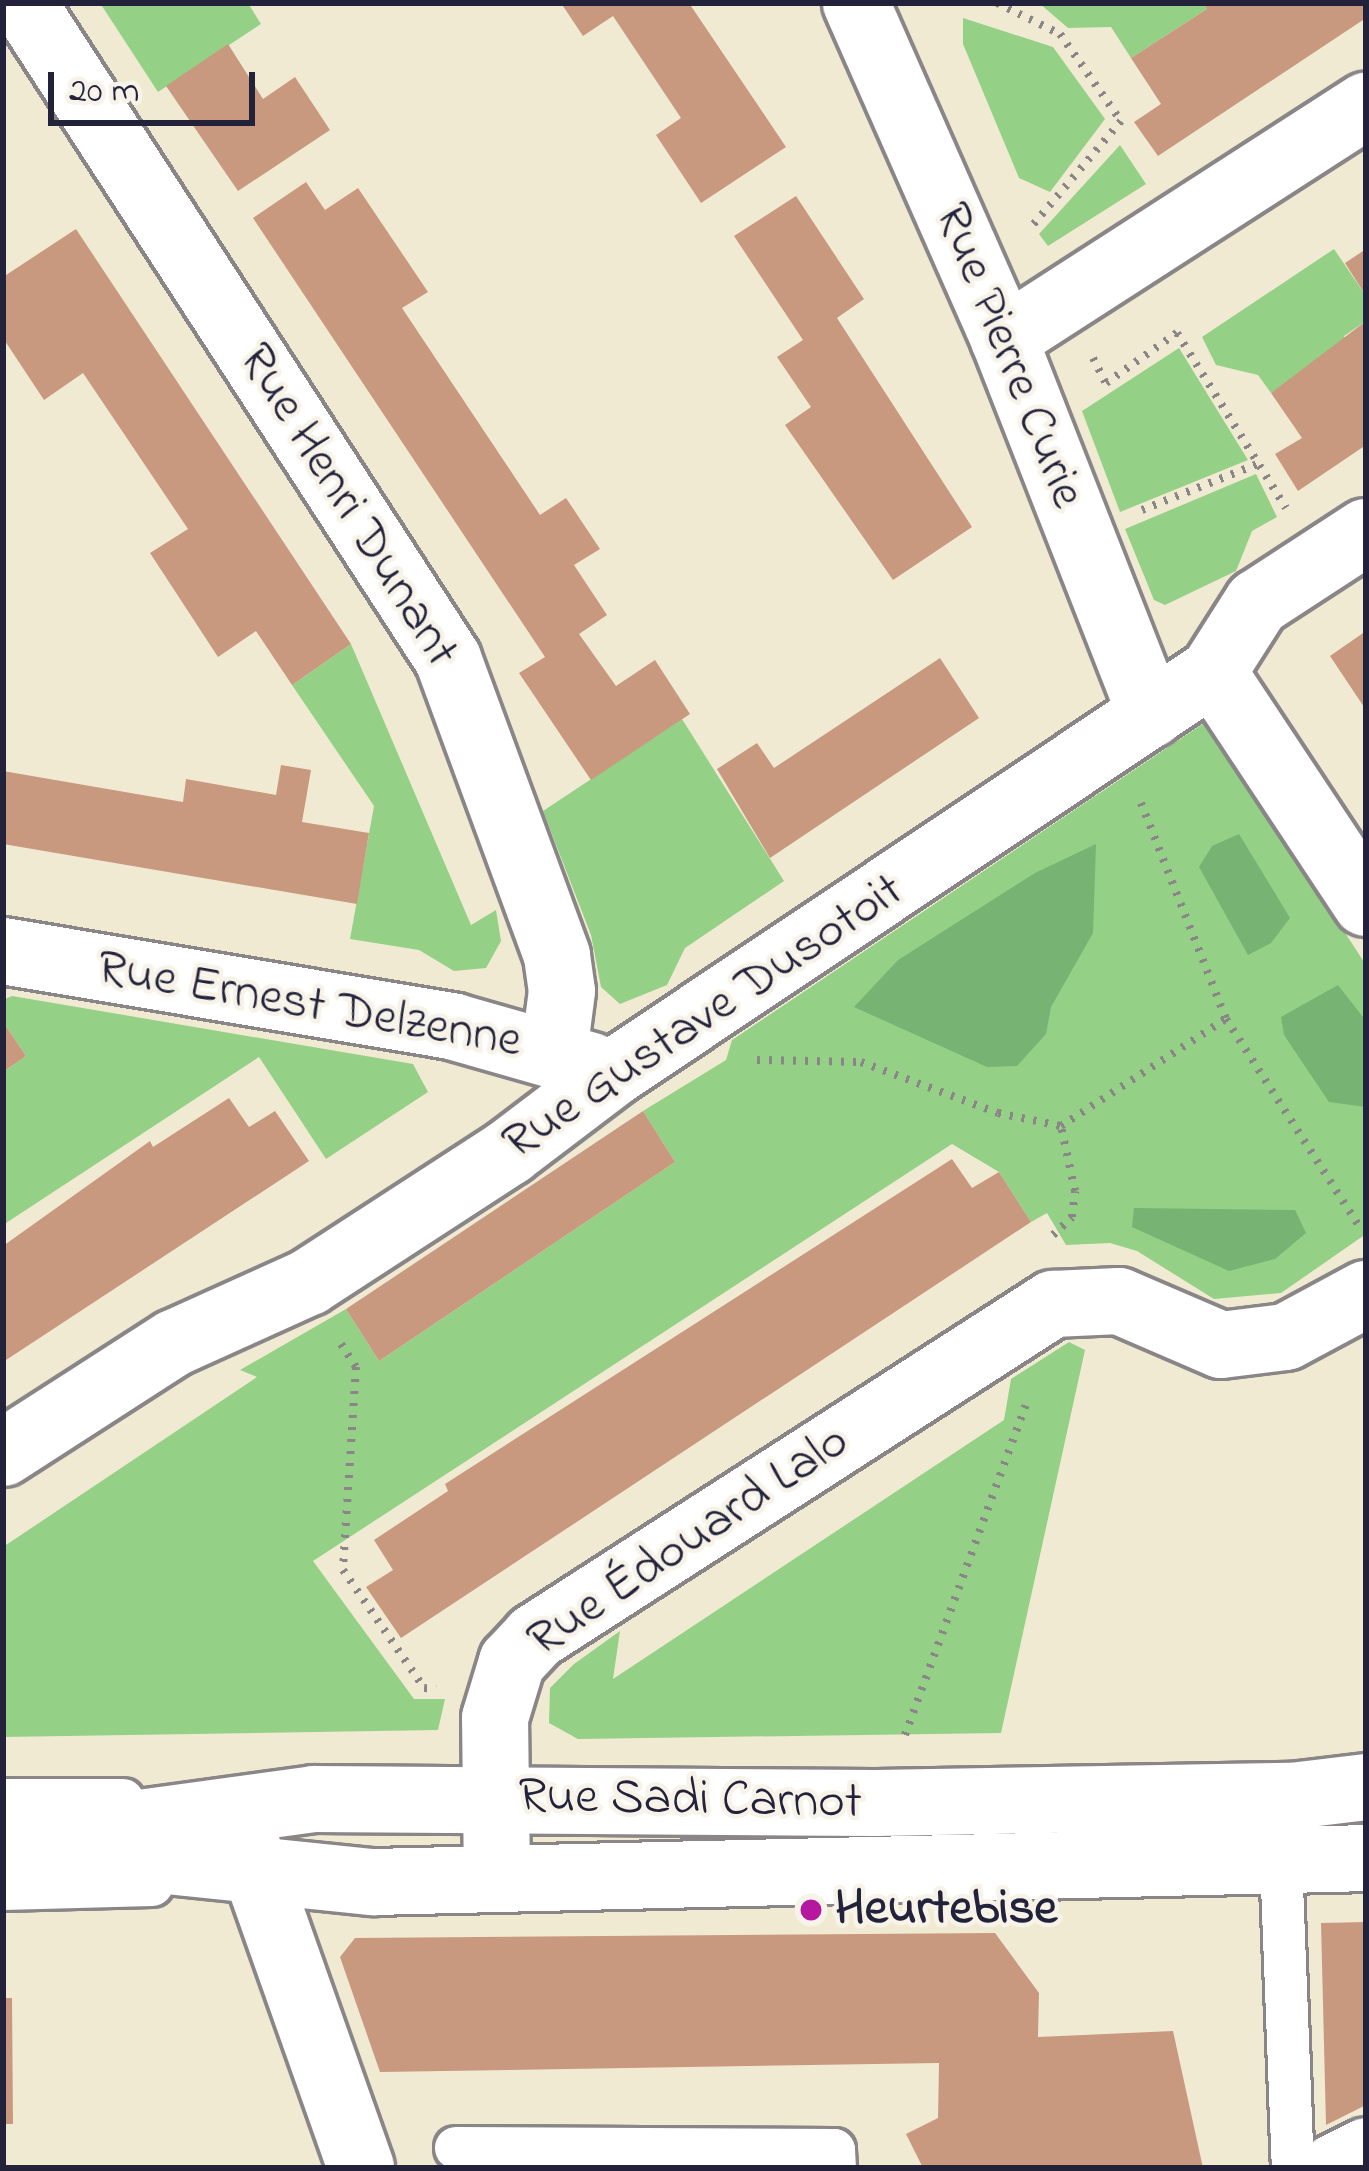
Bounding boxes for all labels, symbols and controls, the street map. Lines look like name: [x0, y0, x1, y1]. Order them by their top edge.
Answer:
scale bar: [54, 48, 261, 122]
text: 20 m: [69, 66, 139, 119]
street label: Rue Pierre Curie: [919, 195, 1097, 517]
street label: Rue Henri Dunant: [223, 333, 471, 679]
street label: Rue Gustave Dusotoit: [492, 861, 916, 1175]
street label: Rue Ernest Delzenne: [92, 939, 526, 1073]
street label: Rue Édouard Lalo: [517, 1412, 861, 1672]
street label: Rue Sadi Carnot: [518, 1767, 862, 1835]
place label: Heurtebise: [835, 1879, 1057, 1941]
marker: Heurtebise: [798, 1897, 824, 1923]

